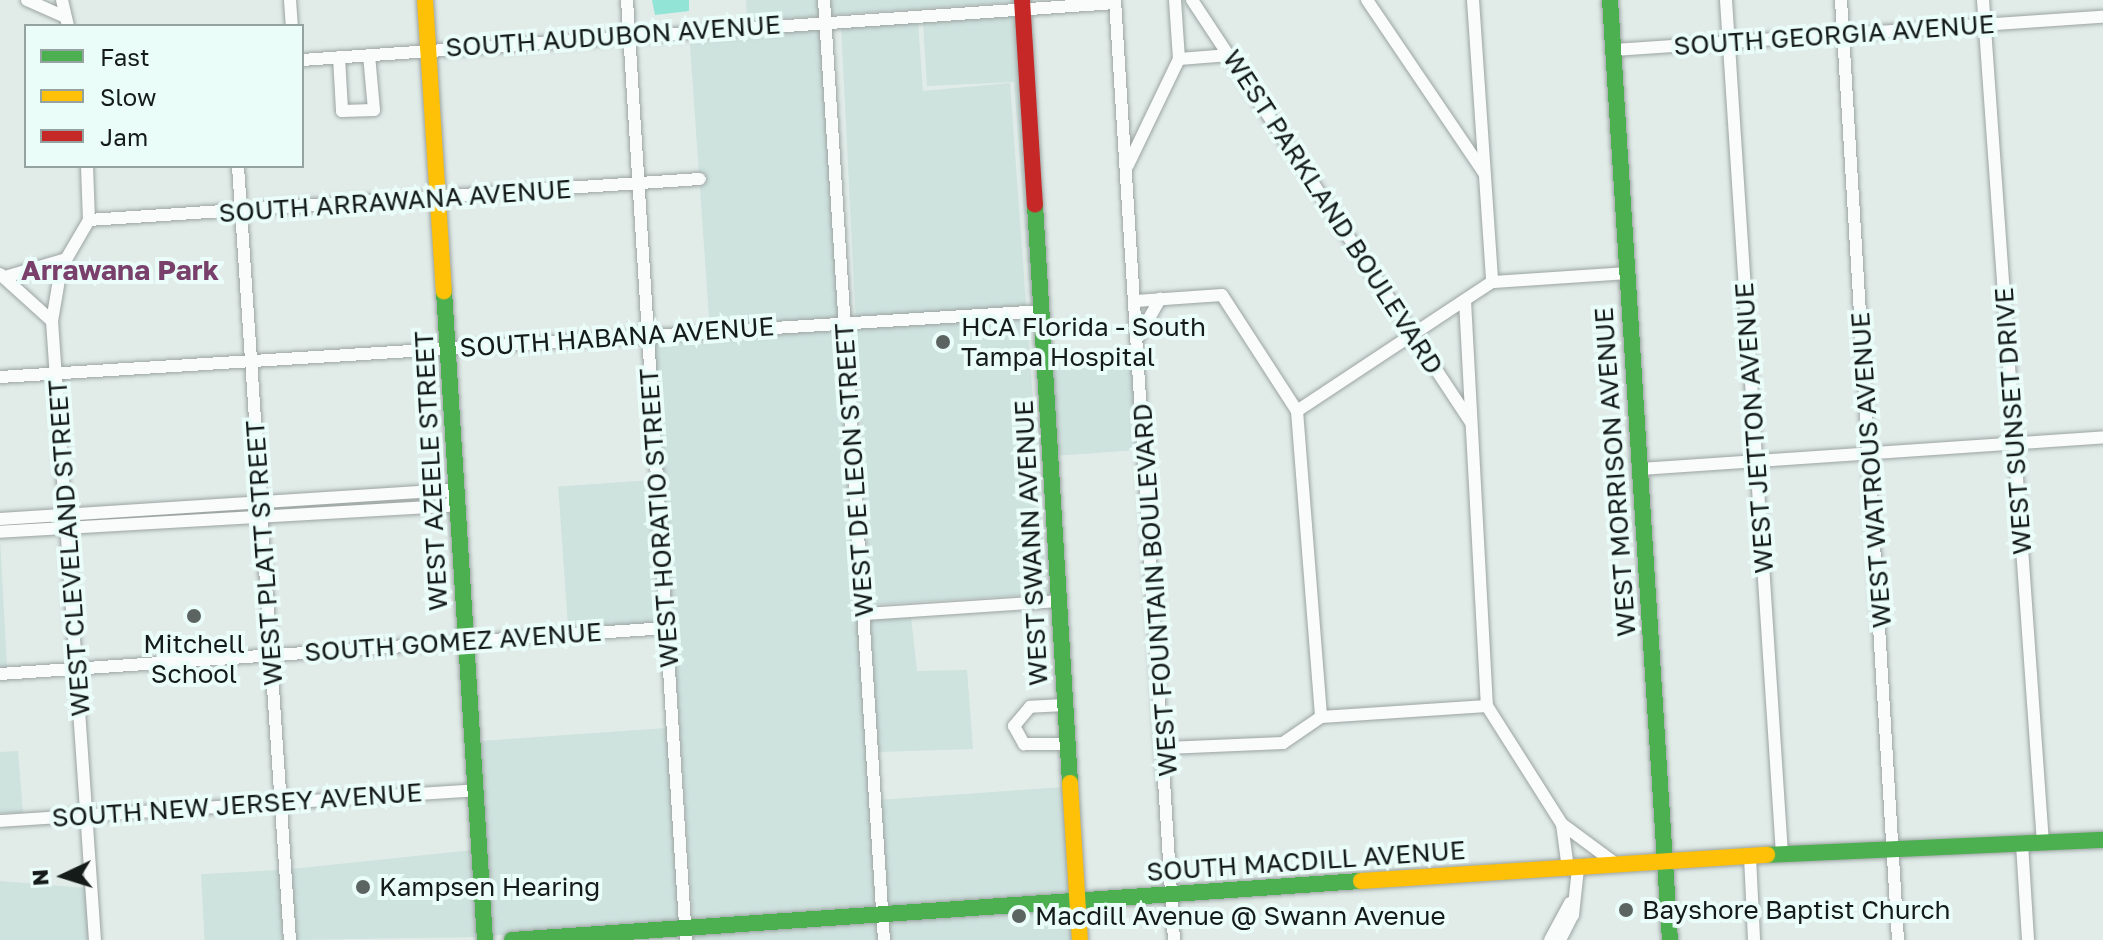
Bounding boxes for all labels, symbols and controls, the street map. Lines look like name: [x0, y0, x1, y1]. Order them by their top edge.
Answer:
street label: SOUTH GEORGIA AVENUE: [1673, 8, 1995, 62]
street label: SOUTH AUDUBON AVENUE: [444, 9, 782, 63]
legend: [24, 24, 304, 168]
text: Fast: [100, 42, 150, 71]
street label: WEST PARKLAND BOULEVARD: [1216, 44, 1450, 380]
text: Slow: [100, 82, 156, 111]
text: Jam: [100, 122, 148, 151]
street label: SOUTH ARRAWANA AVENUE: [218, 173, 572, 229]
district label: Arrawana Park: [21, 253, 219, 287]
street label: WEST JETTON AVENUE: [1728, 281, 1780, 575]
street label: WEST SUNSET DRIVE: [1988, 286, 2038, 556]
street label: WEST MORRISON AVENUE: [1588, 306, 1642, 638]
street label: SOUTH HABANA AVENUE: [459, 310, 775, 364]
place label: HCA Florida - South Tampa Hospital: [961, 311, 1206, 372]
street label: WEST WATROUS AVENUE: [1844, 311, 1898, 629]
street label: WEST DE LEON STREET: [828, 322, 880, 618]
street label: WEST AZEELE STREET: [408, 330, 454, 612]
marker: HCA Florida - South Tampa Hospital: [932, 331, 954, 353]
street label: WEST HORATIO STREET: [633, 367, 685, 669]
street label: WEST CLEVELAND STREET: [42, 379, 96, 717]
street label: WEST SWANN AVENUE: [1008, 399, 1054, 687]
street label: WEST FOUNTAIN BOULEVARD: [1126, 402, 1184, 778]
street label: WEST PLATT STREET: [239, 419, 289, 687]
marker: Mitchell School: [185, 607, 203, 625]
street label: SOUTH GOMEZ AVENUE: [303, 616, 603, 668]
place label: Mitchell School: [143, 628, 245, 690]
street label: SOUTH NEW JERSEY AVENUE: [51, 776, 423, 834]
street label: SOUTH MACDILL AVENUE: [1145, 834, 1467, 888]
north arrow: [24, 836, 104, 916]
text: N: [26, 868, 54, 887]
place label: Kampsen Hearing: [379, 871, 600, 903]
marker: Kampsen Hearing: [354, 878, 372, 896]
place label: Bayshore Baptist Church: [1642, 894, 1951, 926]
place label: Macdill Avenue @ Swann Avenue: [1035, 900, 1445, 932]
marker: Bayshore Baptist Church: [1617, 901, 1635, 919]
marker: Macdill Avenue @ Swann Avenue: [1010, 907, 1028, 925]

